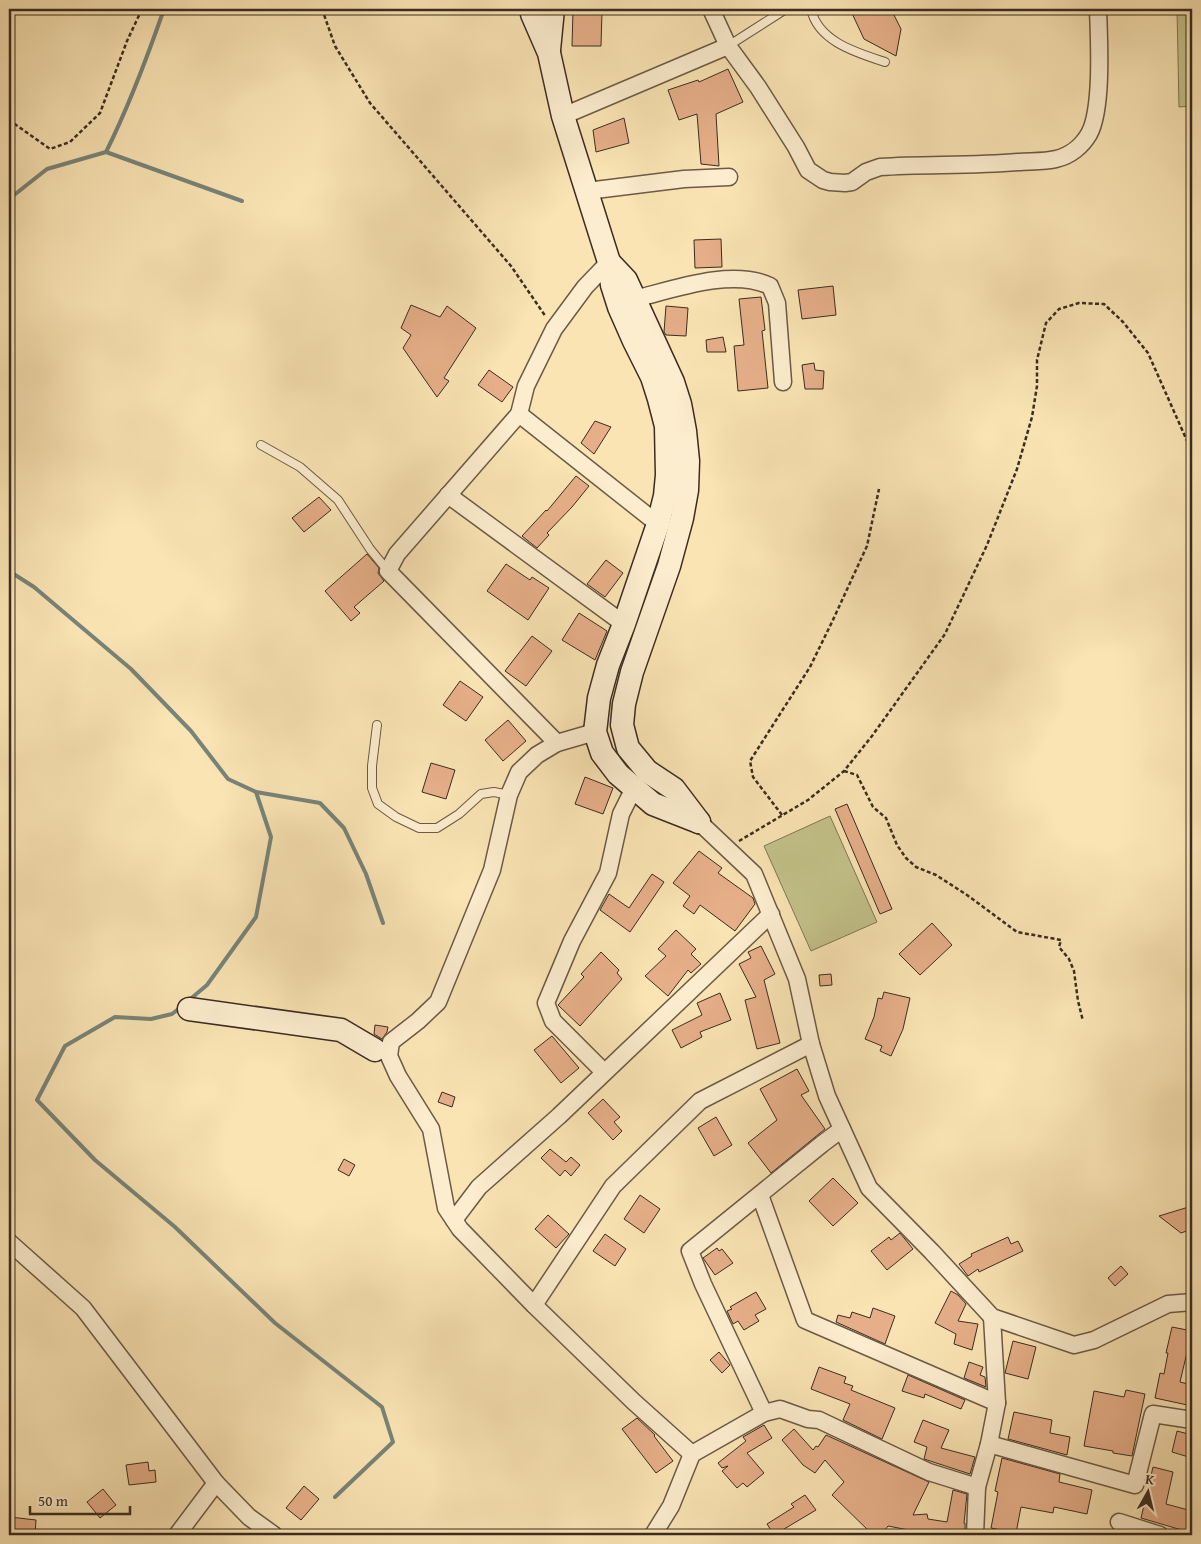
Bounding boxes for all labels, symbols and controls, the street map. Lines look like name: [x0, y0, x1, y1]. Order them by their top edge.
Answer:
north arrow: [1124, 1466, 1174, 1516]
text: K: [1144, 1469, 1156, 1490]
scale bar: [30, 1484, 130, 1516]
text: 50 m: [38, 1490, 69, 1511]

